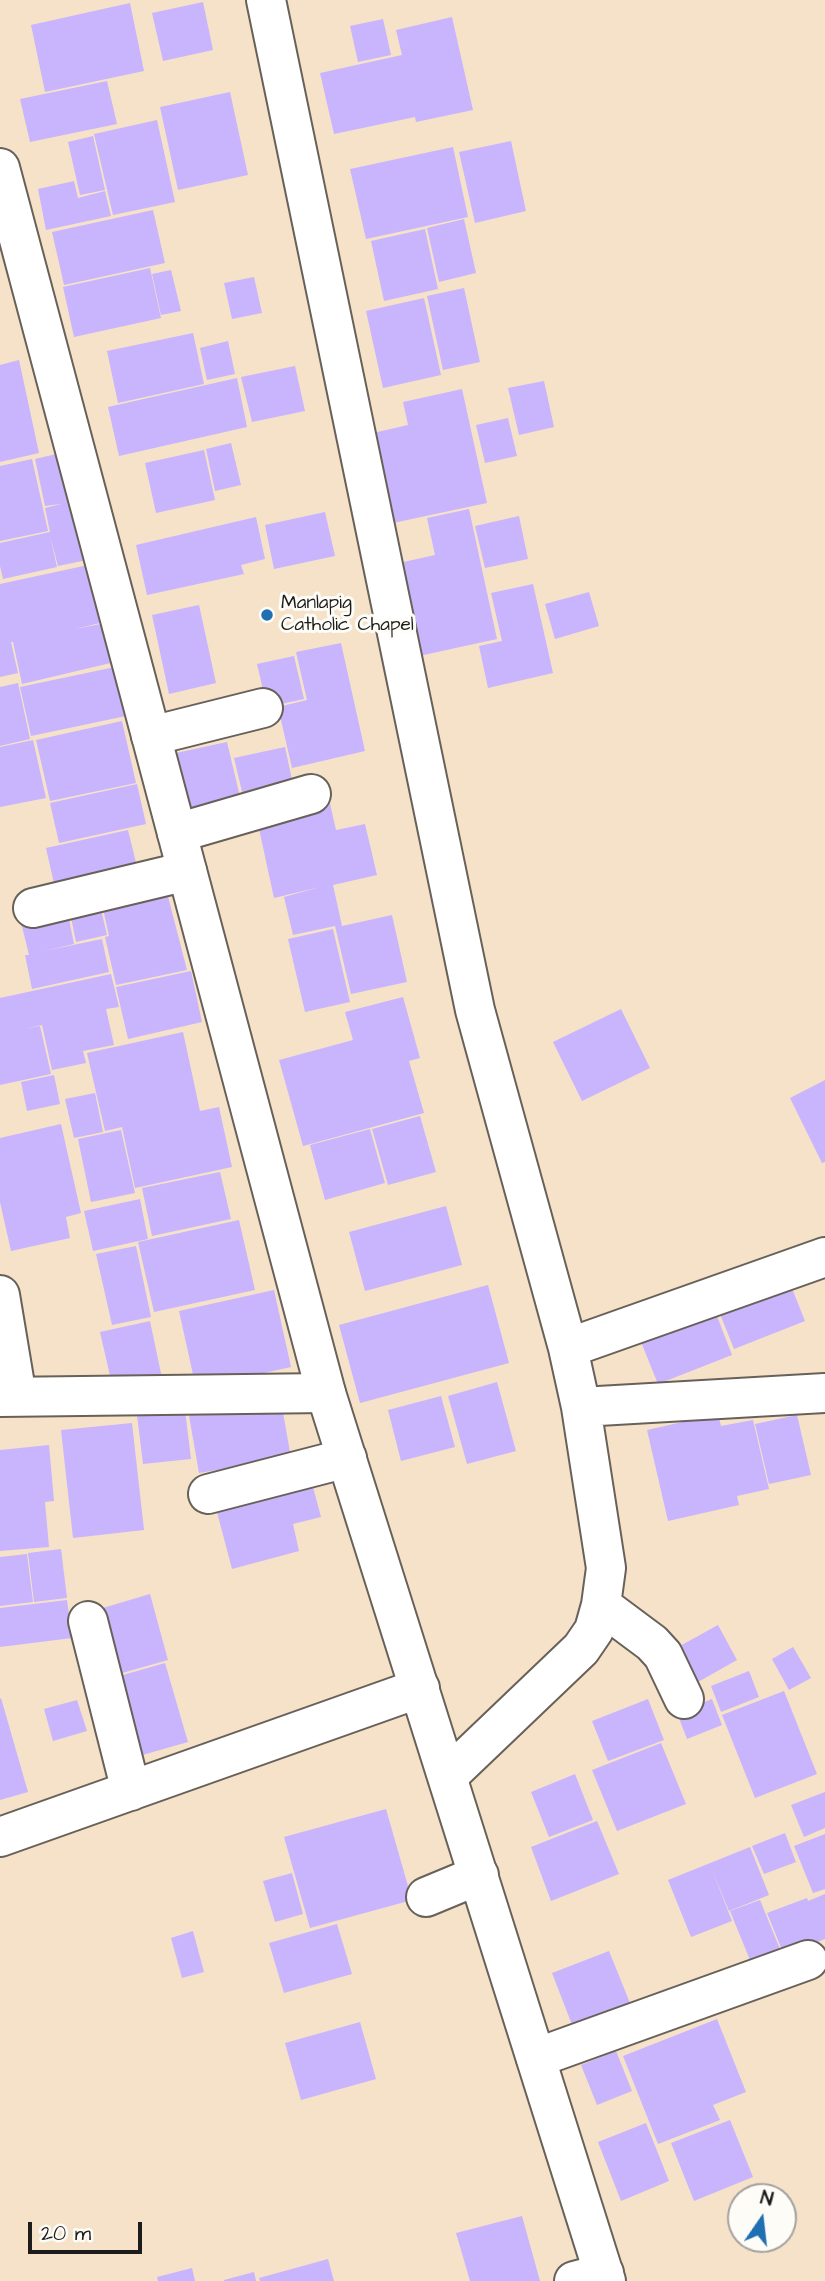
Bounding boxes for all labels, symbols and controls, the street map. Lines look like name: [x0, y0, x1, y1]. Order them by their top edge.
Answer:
place label: Manlapig Catholic Chapel: [281, 593, 414, 637]
marker: Manlapig Catholic Chapel: [259, 607, 275, 623]
north arrow: [727, 2183, 797, 2253]
text: N: [758, 2185, 776, 2214]
scale bar: [32, 2208, 145, 2252]
text: 20 m: [41, 2219, 91, 2248]

